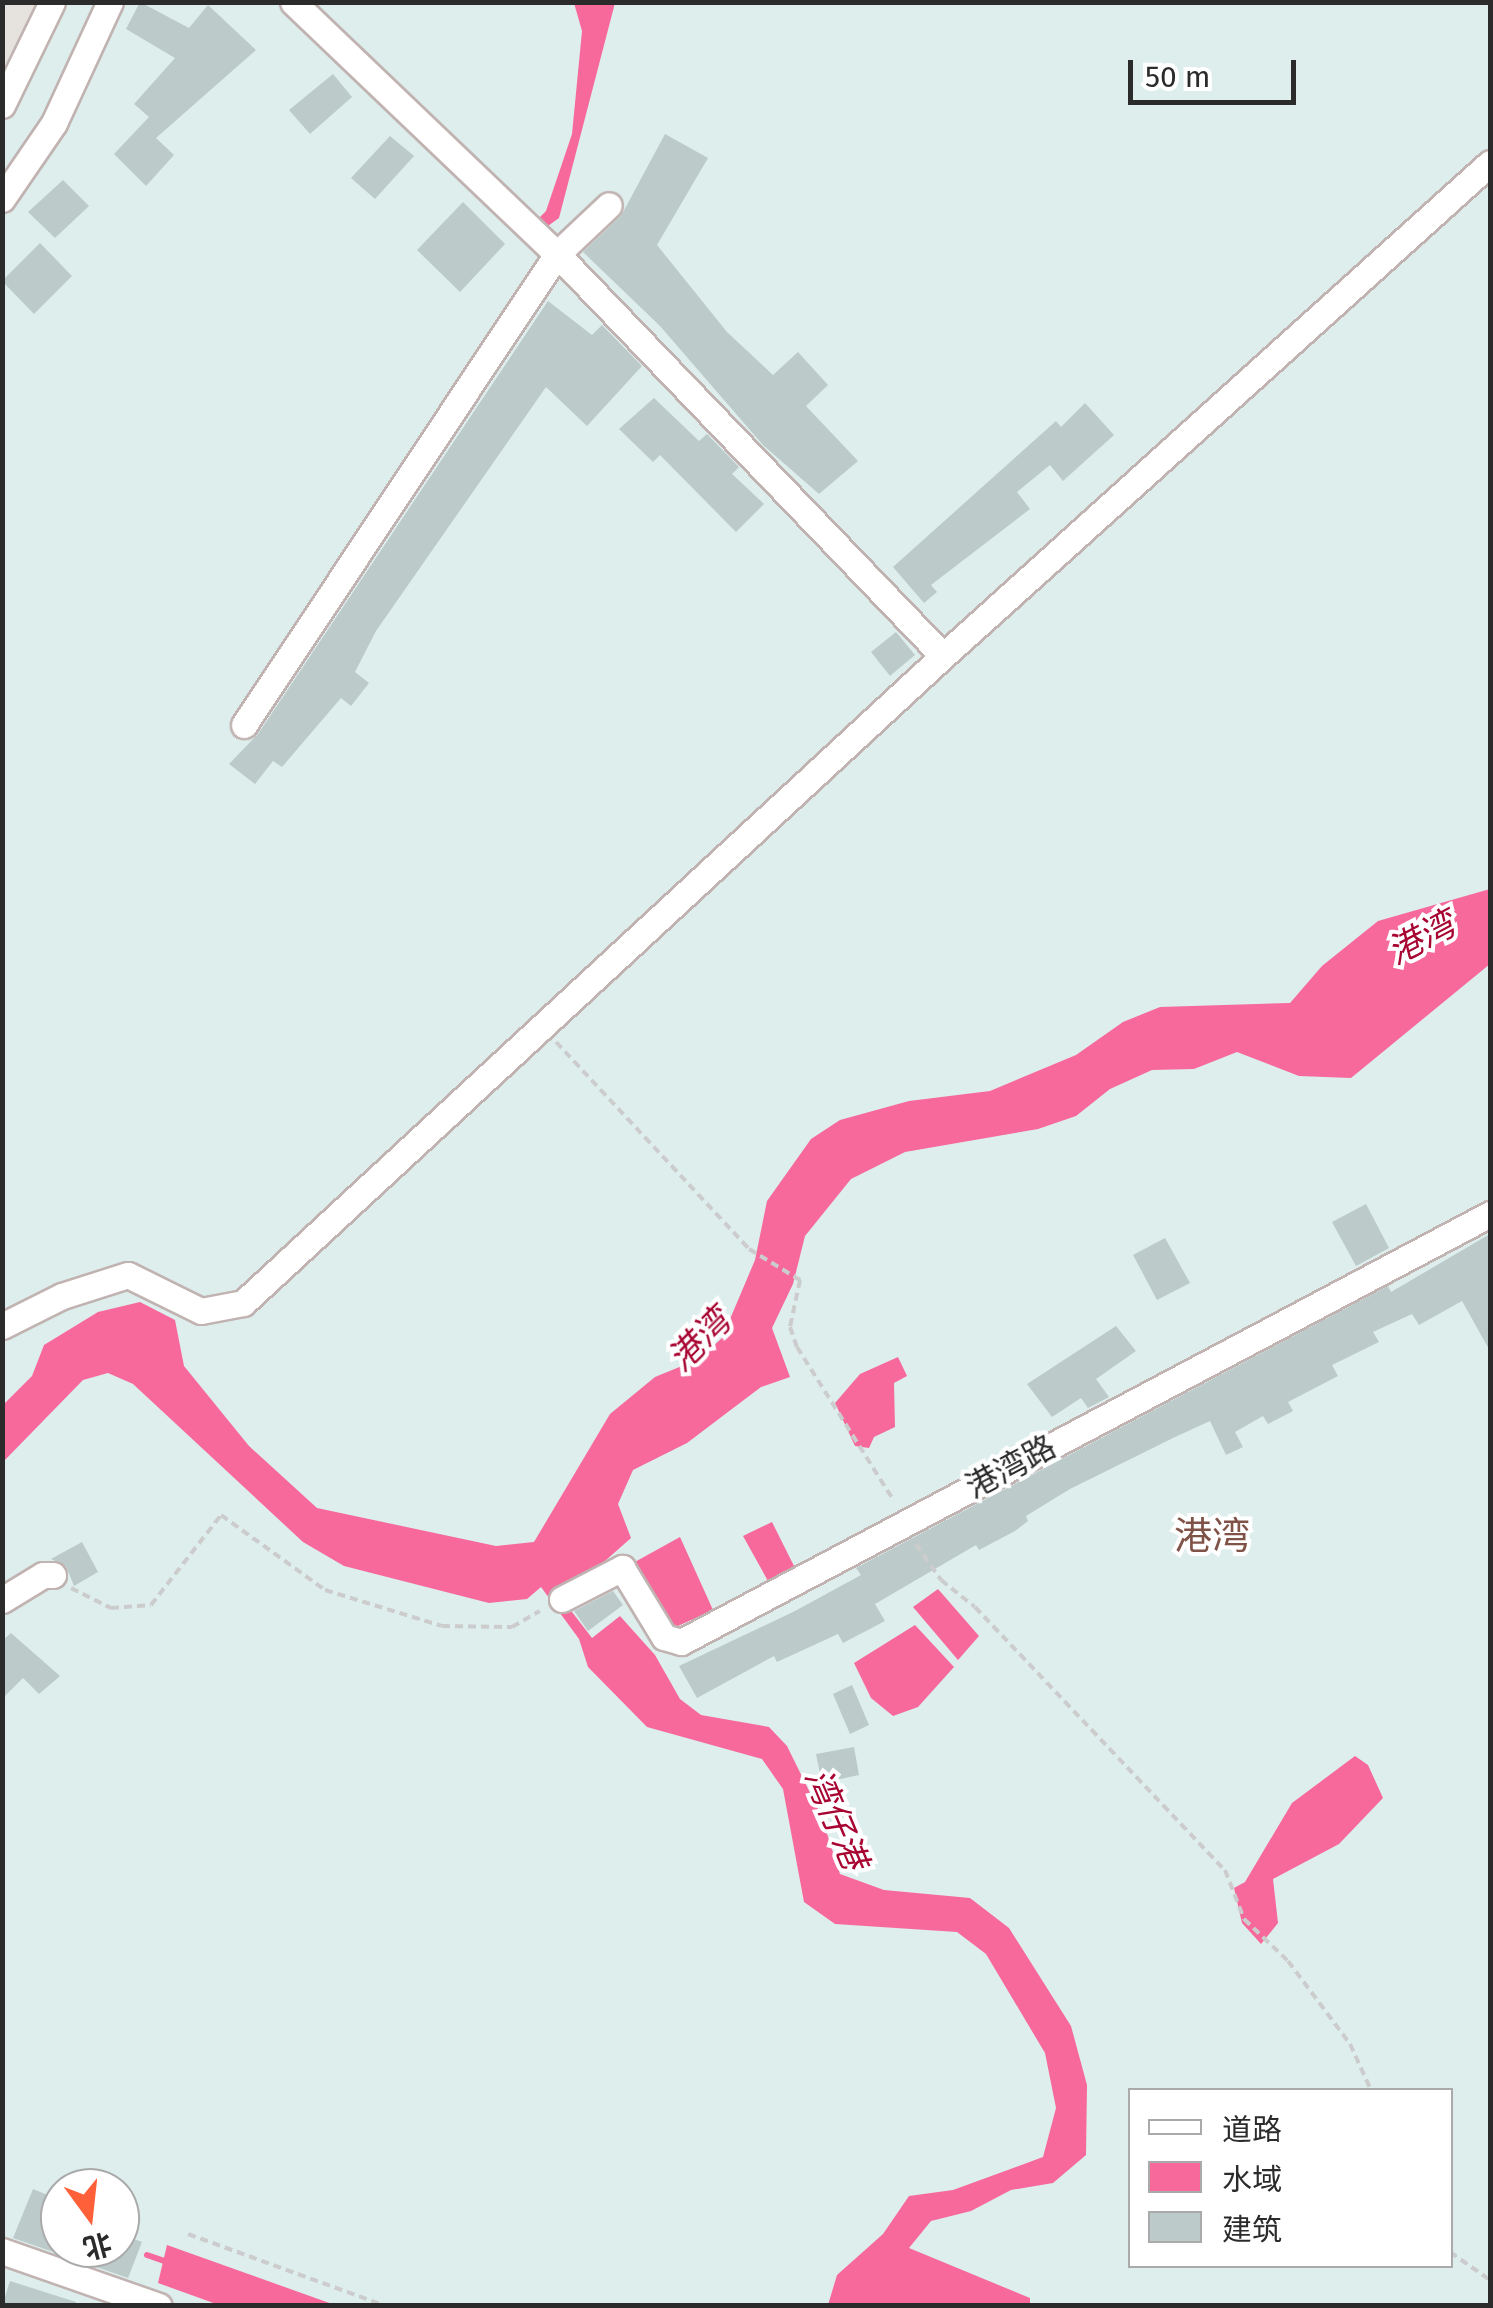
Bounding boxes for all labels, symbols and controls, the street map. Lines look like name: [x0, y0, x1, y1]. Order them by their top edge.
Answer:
scale bar: [1133, 40, 1300, 102]
text: 50 m: [1145, 59, 1210, 95]
water label: 港湾: [1380, 903, 1462, 973]
water label: 港湾: [659, 1300, 739, 1380]
street label: 港湾路: [960, 1428, 1062, 1506]
district label: 港湾: [1174, 1514, 1250, 1560]
water label: 湾仔港: [796, 1762, 876, 1876]
legend: [1128, 2088, 1453, 2268]
text: 道路: [1222, 2112, 1282, 2148]
text: 水域: [1222, 2162, 1282, 2198]
north arrow: [40, 2168, 140, 2268]
text: 建筑: [1222, 2212, 1282, 2248]
text: 北: [80, 2226, 115, 2265]

